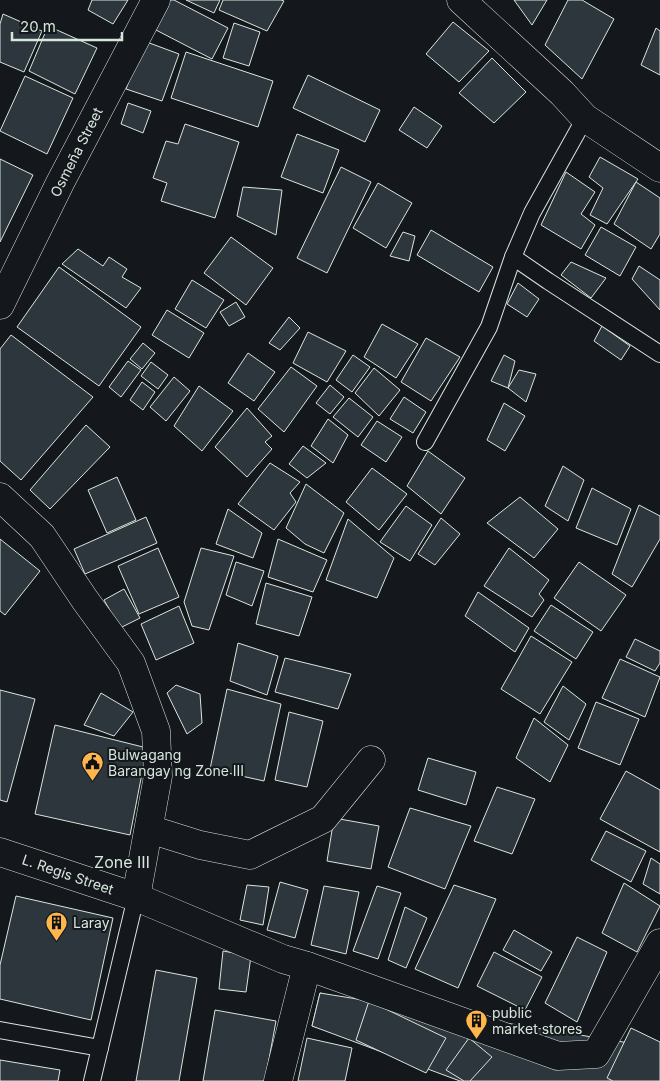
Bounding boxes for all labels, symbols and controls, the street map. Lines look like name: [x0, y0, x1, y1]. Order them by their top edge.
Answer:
scale bar: [12, 10, 122, 42]
text: 20 m: [20, 17, 56, 36]
street label: Osmeña Street: [46, 104, 106, 200]
place label: Bulwagang Barangay ng Zone Ⅲ: [108, 746, 244, 779]
public building icon: Bulwagang Barangay ng Zone Ⅲ: [80, 750, 104, 781]
street label: L. Regis Street: [20, 850, 116, 898]
district label: Zone Ⅲ: [94, 852, 150, 872]
building icon: Laray: [45, 910, 69, 941]
place label: Laray: [73, 914, 110, 931]
place label: public market stores: [492, 1004, 582, 1037]
building icon: public market stores: [464, 1008, 488, 1039]

